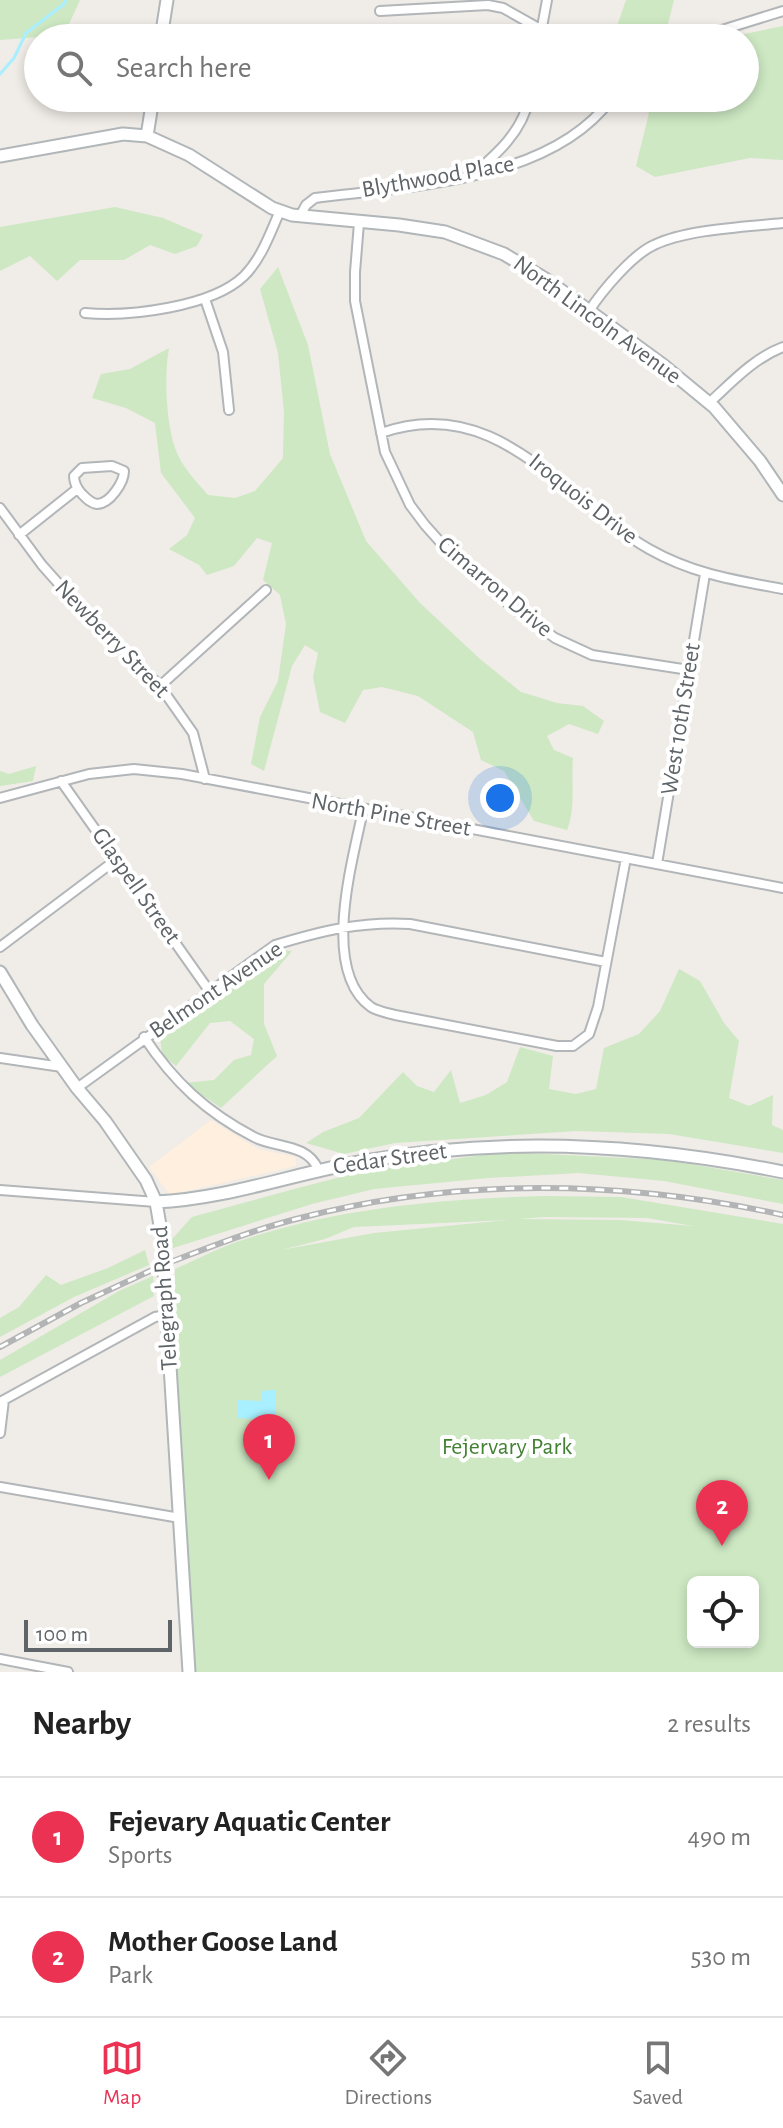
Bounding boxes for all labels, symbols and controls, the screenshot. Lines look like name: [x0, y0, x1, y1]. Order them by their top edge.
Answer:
search box: [24, 24, 759, 112]
icon: search: [52, 46, 96, 90]
text: Search here: [116, 53, 252, 83]
street label: Blythwood Place: [360, 152, 516, 202]
street label: North Lincoln Avenue: [509, 251, 685, 389]
street label: Iroquois Drive: [524, 449, 642, 549]
street label: Cimarron Drive: [433, 532, 557, 642]
street label: Newberry Street: [50, 576, 174, 703]
street label: West 10th Street: [657, 641, 705, 797]
your location: [480, 778, 520, 818]
street label: North Pine Street: [309, 789, 473, 841]
street label: Glaspell Street: [87, 824, 185, 949]
street label: Belmont Avenue: [145, 937, 287, 1043]
street label: Cedar Street: [332, 1139, 449, 1179]
street label: Telegraph Road: [148, 1225, 182, 1371]
pin: 1: [243, 1414, 295, 1480]
park label: Fejervary Park: [442, 1435, 572, 1459]
pin: 2: [696, 1480, 748, 1546]
map controls: [687, 1576, 759, 1648]
button: locate: [687, 1576, 759, 1648]
scale bar: [24, 1616, 172, 1652]
text: 100 m: [36, 1623, 88, 1645]
text: Nearby: [32, 1707, 131, 1741]
text: 2 results: [667, 1711, 751, 1737]
text: Fejevary Aquatic Center: [108, 1807, 390, 1837]
text: 1: [53, 1824, 63, 1850]
text: 490 m: [687, 1824, 751, 1850]
text: Sports: [108, 1842, 172, 1868]
text: Mother Goose Land: [108, 1927, 338, 1957]
text: 2: [52, 1944, 64, 1970]
text: 530 m: [691, 1944, 751, 1970]
text: Park: [108, 1962, 153, 1988]
tab: Map: [100, 2036, 144, 2110]
tab: Directions: [344, 2036, 432, 2110]
tab: Saved: [632, 2036, 683, 2110]

